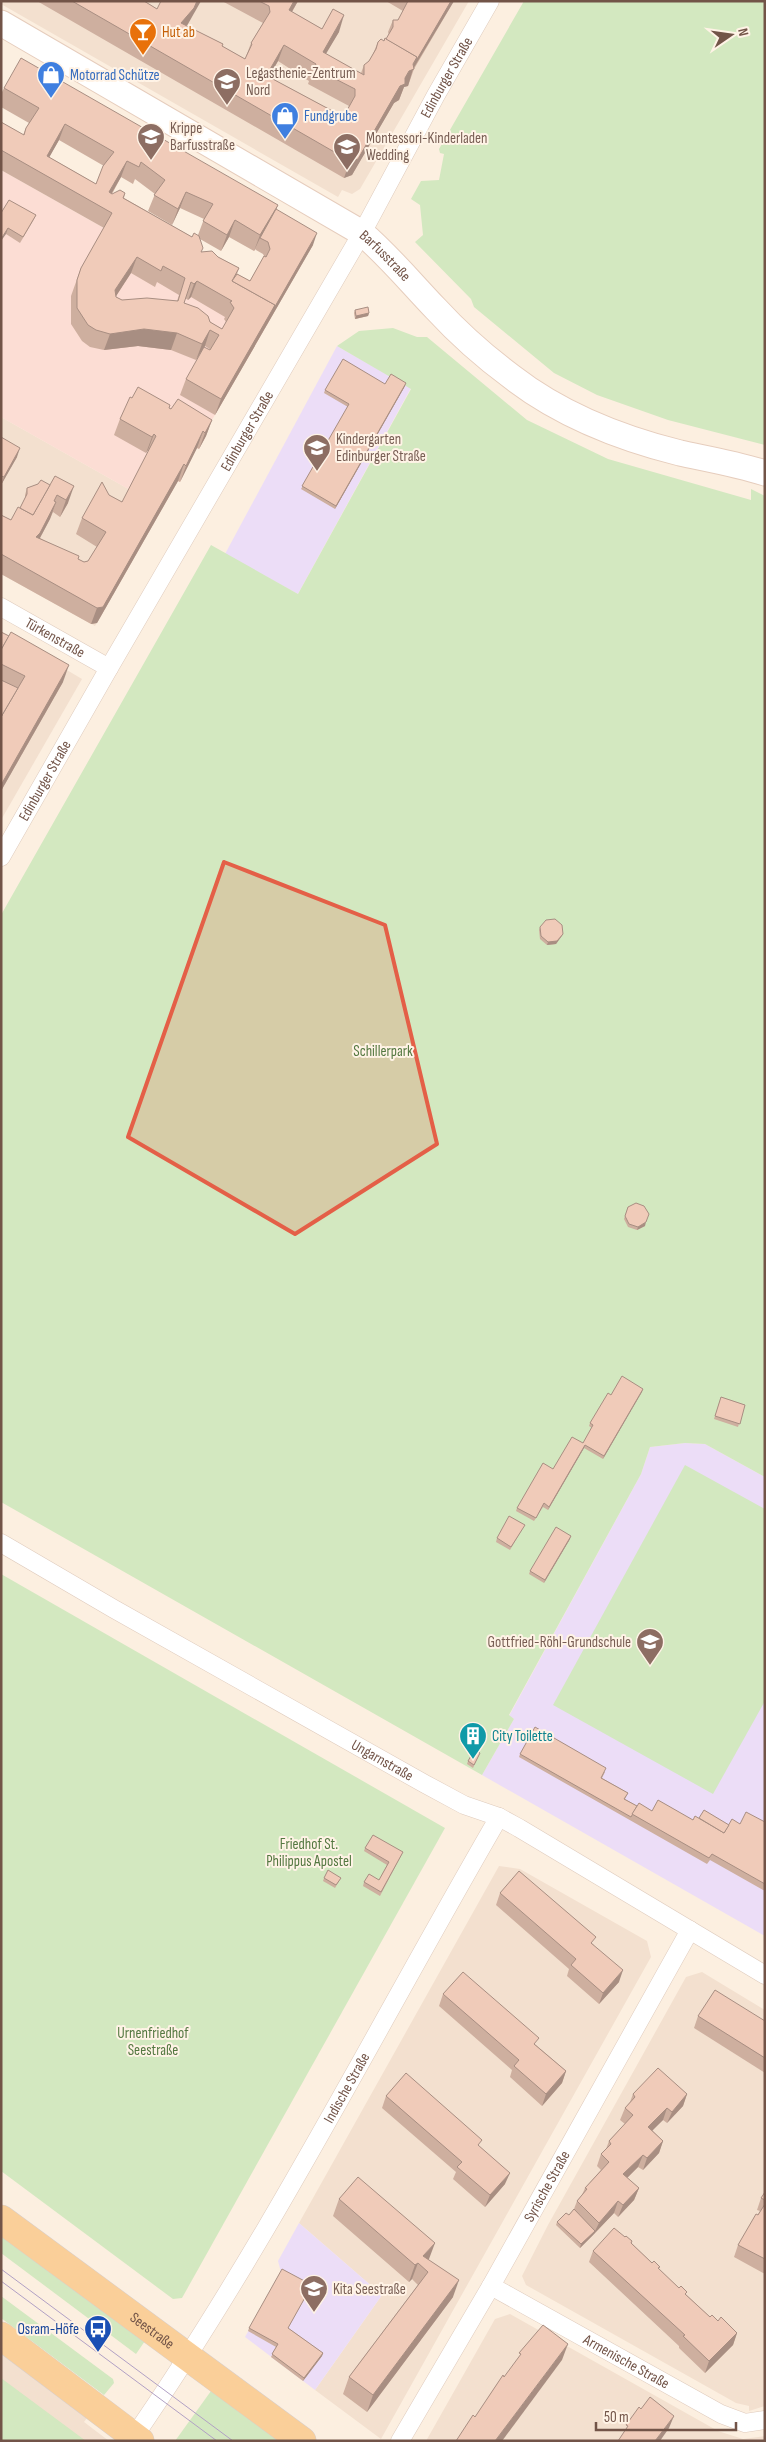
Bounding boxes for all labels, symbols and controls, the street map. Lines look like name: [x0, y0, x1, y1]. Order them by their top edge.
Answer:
north arrow: [706, 10, 756, 60]
bar icon: Hut ab: [128, 17, 158, 56]
place label: Hut ab: [162, 23, 195, 42]
text: N: [734, 27, 752, 38]
street label: Edinburger Straße: [417, 34, 477, 121]
shop icon: Motorrad Schütze: [36, 60, 66, 99]
place label: Legasthenie-Zentrum Nord: [246, 64, 356, 100]
place label: Motorrad Schütze: [70, 66, 160, 85]
school or university icon: Legasthenie-Zentrum Nord: [212, 67, 242, 106]
shop icon: Fundgrube: [270, 101, 300, 140]
place label: Fundgrube: [304, 107, 357, 126]
place label: Krippe Barfusstraße: [170, 119, 235, 155]
school or university icon: Krippe Barfusstraße: [136, 122, 166, 161]
place label: Montessori-Kinderladen Wedding: [366, 129, 488, 165]
school or university icon: Montessori-Kinderladen Wedding: [332, 132, 362, 171]
street label: Barfusstraße: [355, 226, 415, 285]
street label: Edinburger Straße: [217, 388, 278, 475]
place label: Kindergarten Edinburger Straße: [336, 430, 426, 466]
school or university icon: Kindergarten Edinburger Straße: [302, 433, 332, 472]
street label: Türkenstraße: [21, 613, 88, 662]
street label: Edinburger Straße: [15, 737, 76, 825]
park label: Schillerpark: [353, 1042, 413, 1061]
school or university icon: Gottfried-Röhl-Grundschule: [635, 1627, 665, 1666]
place label: Gottfried-Röhl-Grundschule: [488, 1633, 631, 1652]
building icon: City Toilette: [458, 1721, 488, 1760]
place label: City Toilette: [492, 1727, 553, 1746]
street label: Ungarnstraße: [348, 1736, 417, 1786]
park label: Friedhof St. Philippus Apostel: [266, 1835, 352, 1871]
park label: Urnenfriedhof Seestraße: [117, 2024, 189, 2060]
street label: Indische Straße: [320, 2049, 374, 2127]
street label: Syrische Straße: [520, 2148, 575, 2226]
school or university icon: Kita Seestraße: [299, 2274, 329, 2313]
place label: Kita Seestraße: [333, 2280, 406, 2299]
street label: Seestraße: [126, 2308, 178, 2354]
bus stop icon: Osram-Höfe: [83, 2314, 113, 2353]
place label: Osram-Höfe: [17, 2320, 79, 2339]
street label: Armenische Straße: [579, 2330, 672, 2393]
scale bar: [596, 2400, 736, 2432]
text: 50 m: [604, 2408, 629, 2427]

